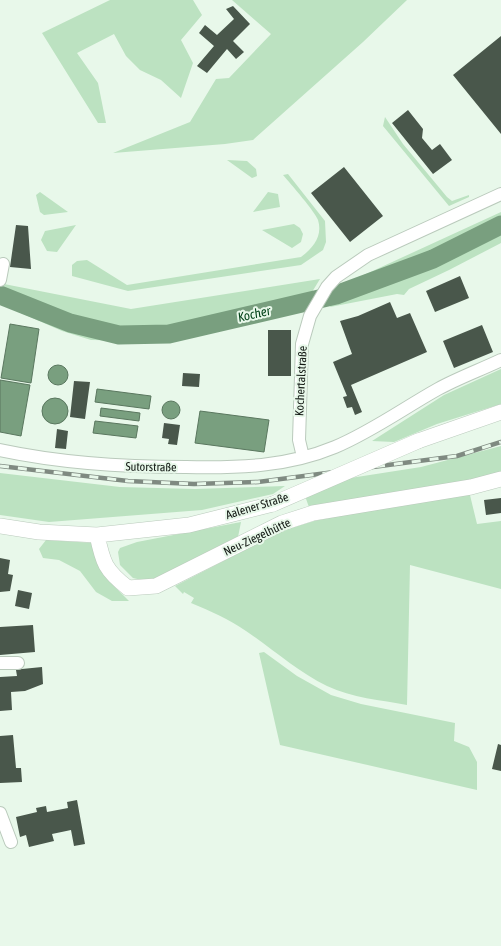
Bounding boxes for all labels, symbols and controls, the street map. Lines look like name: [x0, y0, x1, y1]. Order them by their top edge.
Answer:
water label: Kocher: [236, 303, 273, 325]
street label: Kochertalstraße: [292, 346, 310, 416]
street label: Sutorstraße: [125, 460, 177, 474]
street label: Aalener Straße: [224, 490, 290, 522]
street label: Neu-Ziegelhütte: [221, 515, 293, 559]

